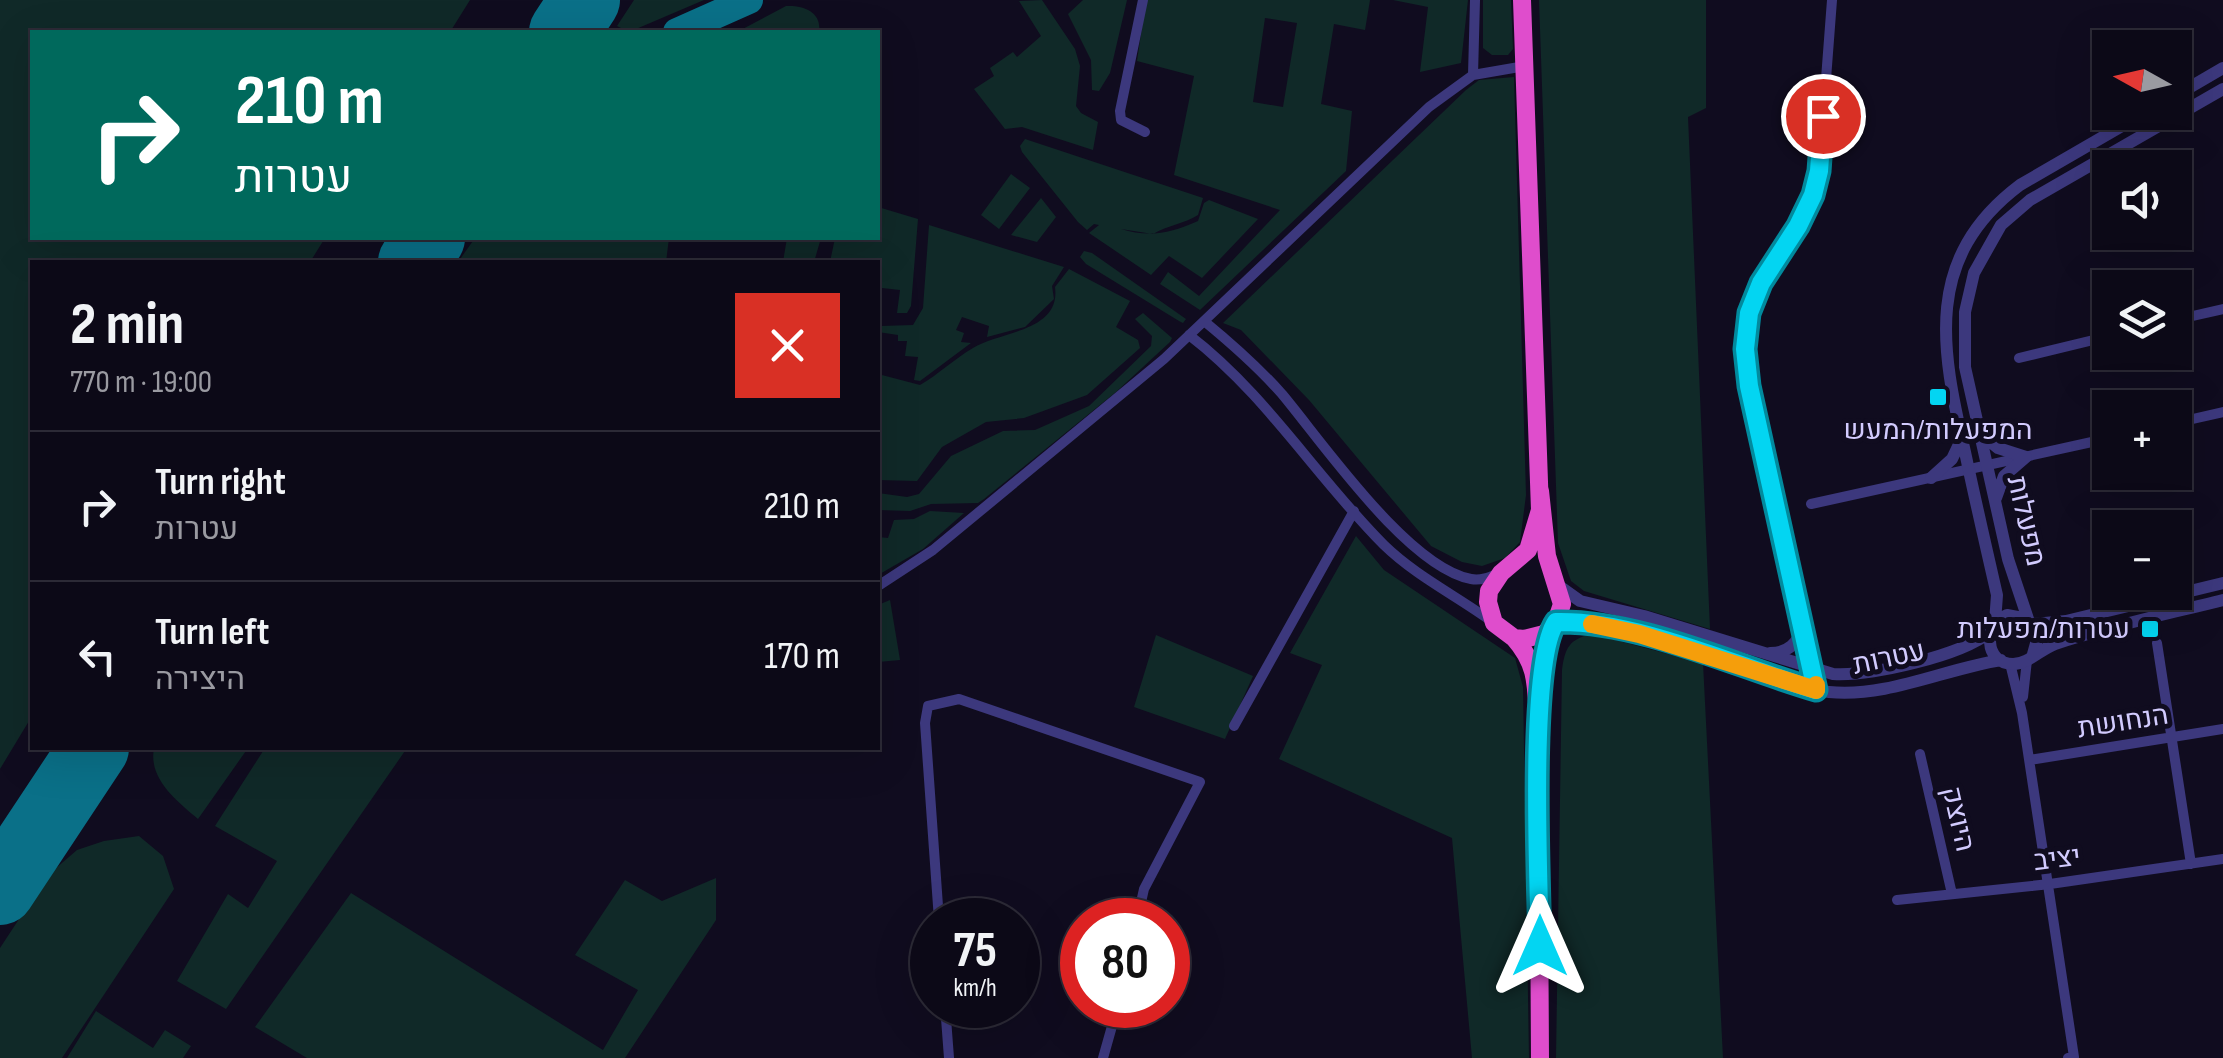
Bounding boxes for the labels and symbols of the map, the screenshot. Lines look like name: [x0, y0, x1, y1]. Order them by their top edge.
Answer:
north arrow: [2092, 30, 2192, 130]
pin: [1781, 74, 1866, 159]
marker: המפעלות/המעש: [1927, 386, 1949, 408]
place label: המפעלות/המעש: [1844, 414, 2032, 447]
street label: מפעלות: [2000, 473, 2052, 569]
place label: עטרות/מפעלות: [1957, 613, 2130, 646]
marker: עטרות/מפעלות: [2139, 618, 2161, 640]
street label: עטרות: [1850, 634, 1928, 682]
street label: הנחושת: [2075, 699, 2171, 745]
street label: היוצק: [1935, 783, 1981, 855]
street label: יציב: [2032, 840, 2082, 878]
position arrow: [1488, 894, 1592, 998]
speed limit sign: 80: [1060, 898, 1190, 1028]

